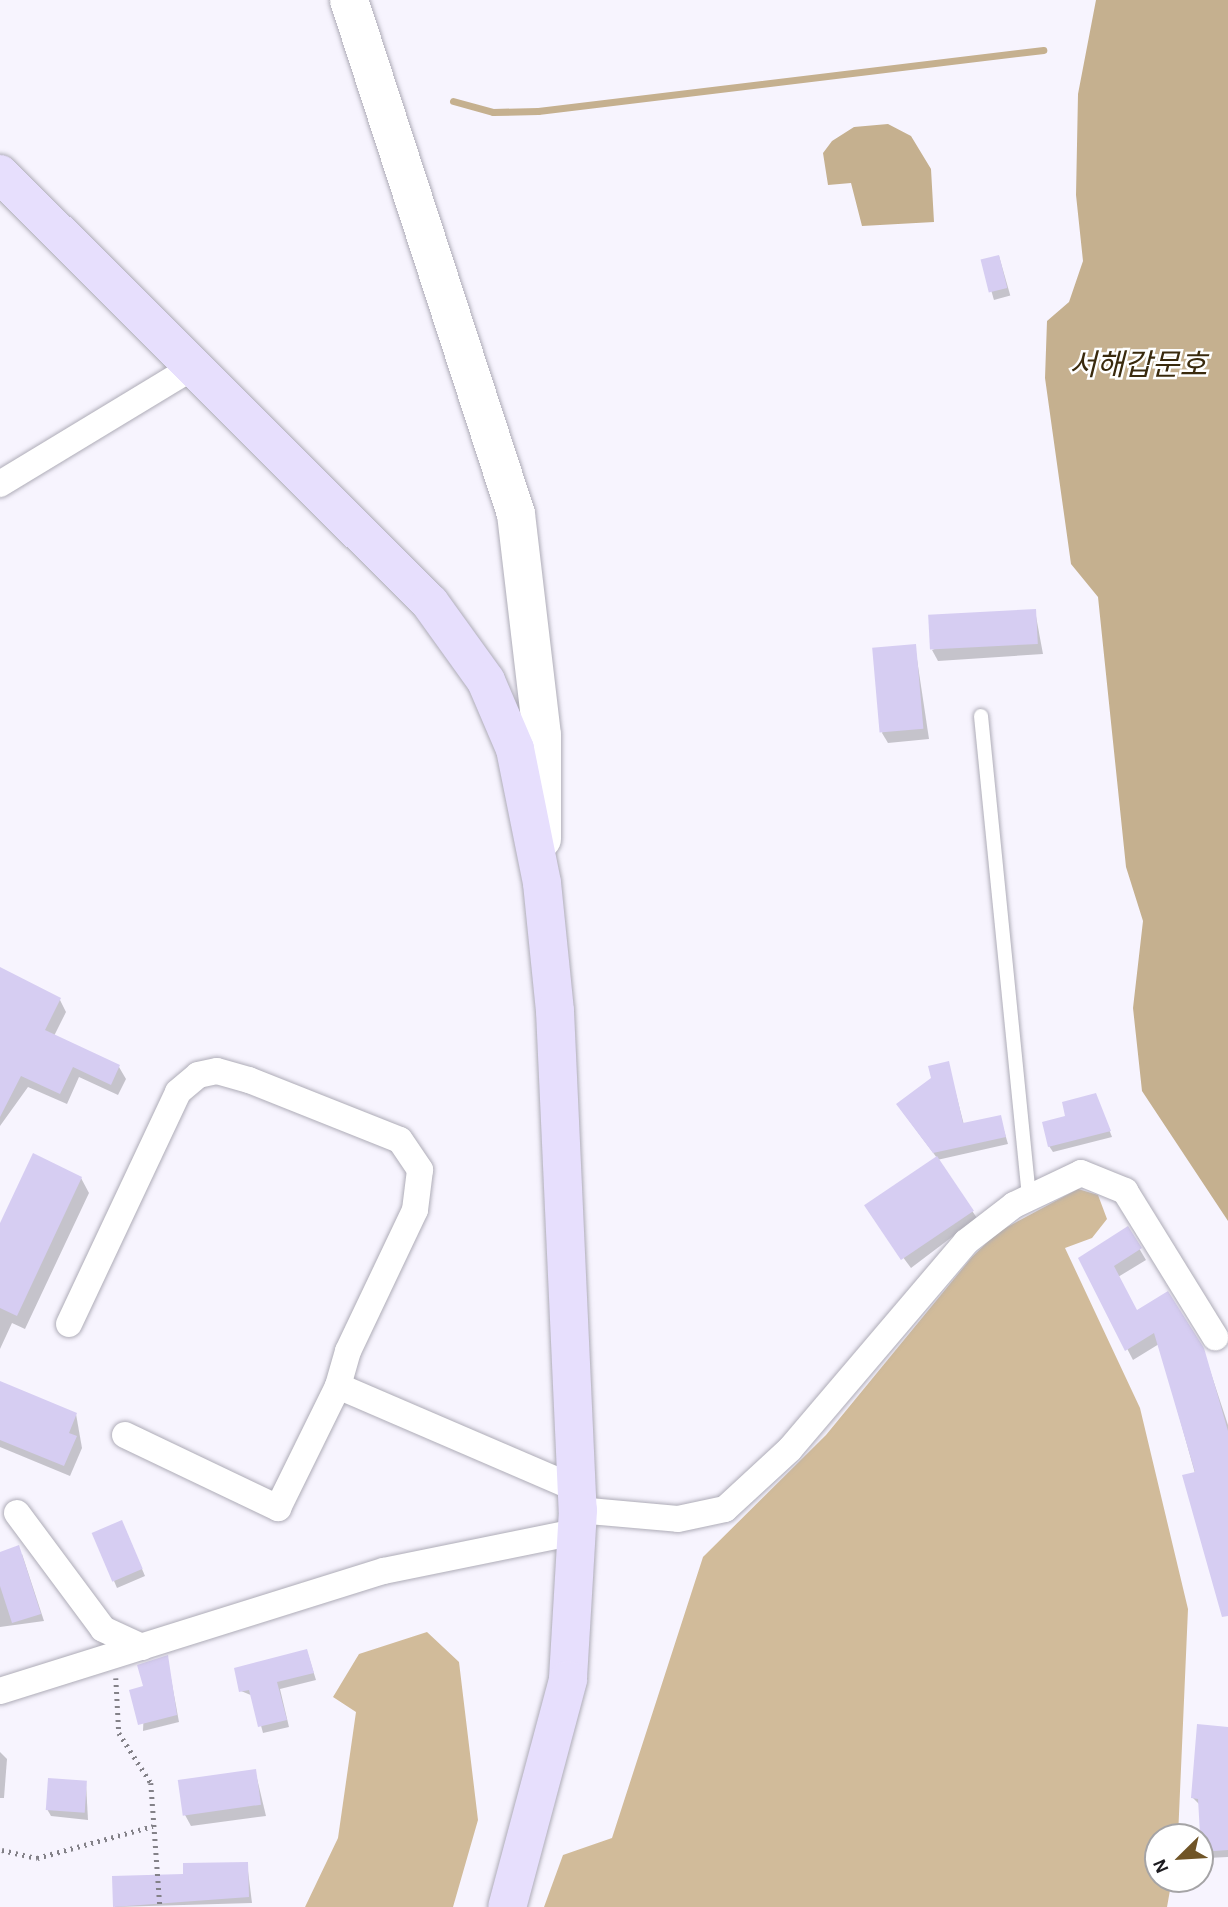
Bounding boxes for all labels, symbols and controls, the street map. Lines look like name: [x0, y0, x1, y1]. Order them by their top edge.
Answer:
water label: 서해갑문호: [1069, 348, 1207, 384]
north arrow: [1144, 1823, 1214, 1893]
text: N: [1150, 1856, 1173, 1876]

